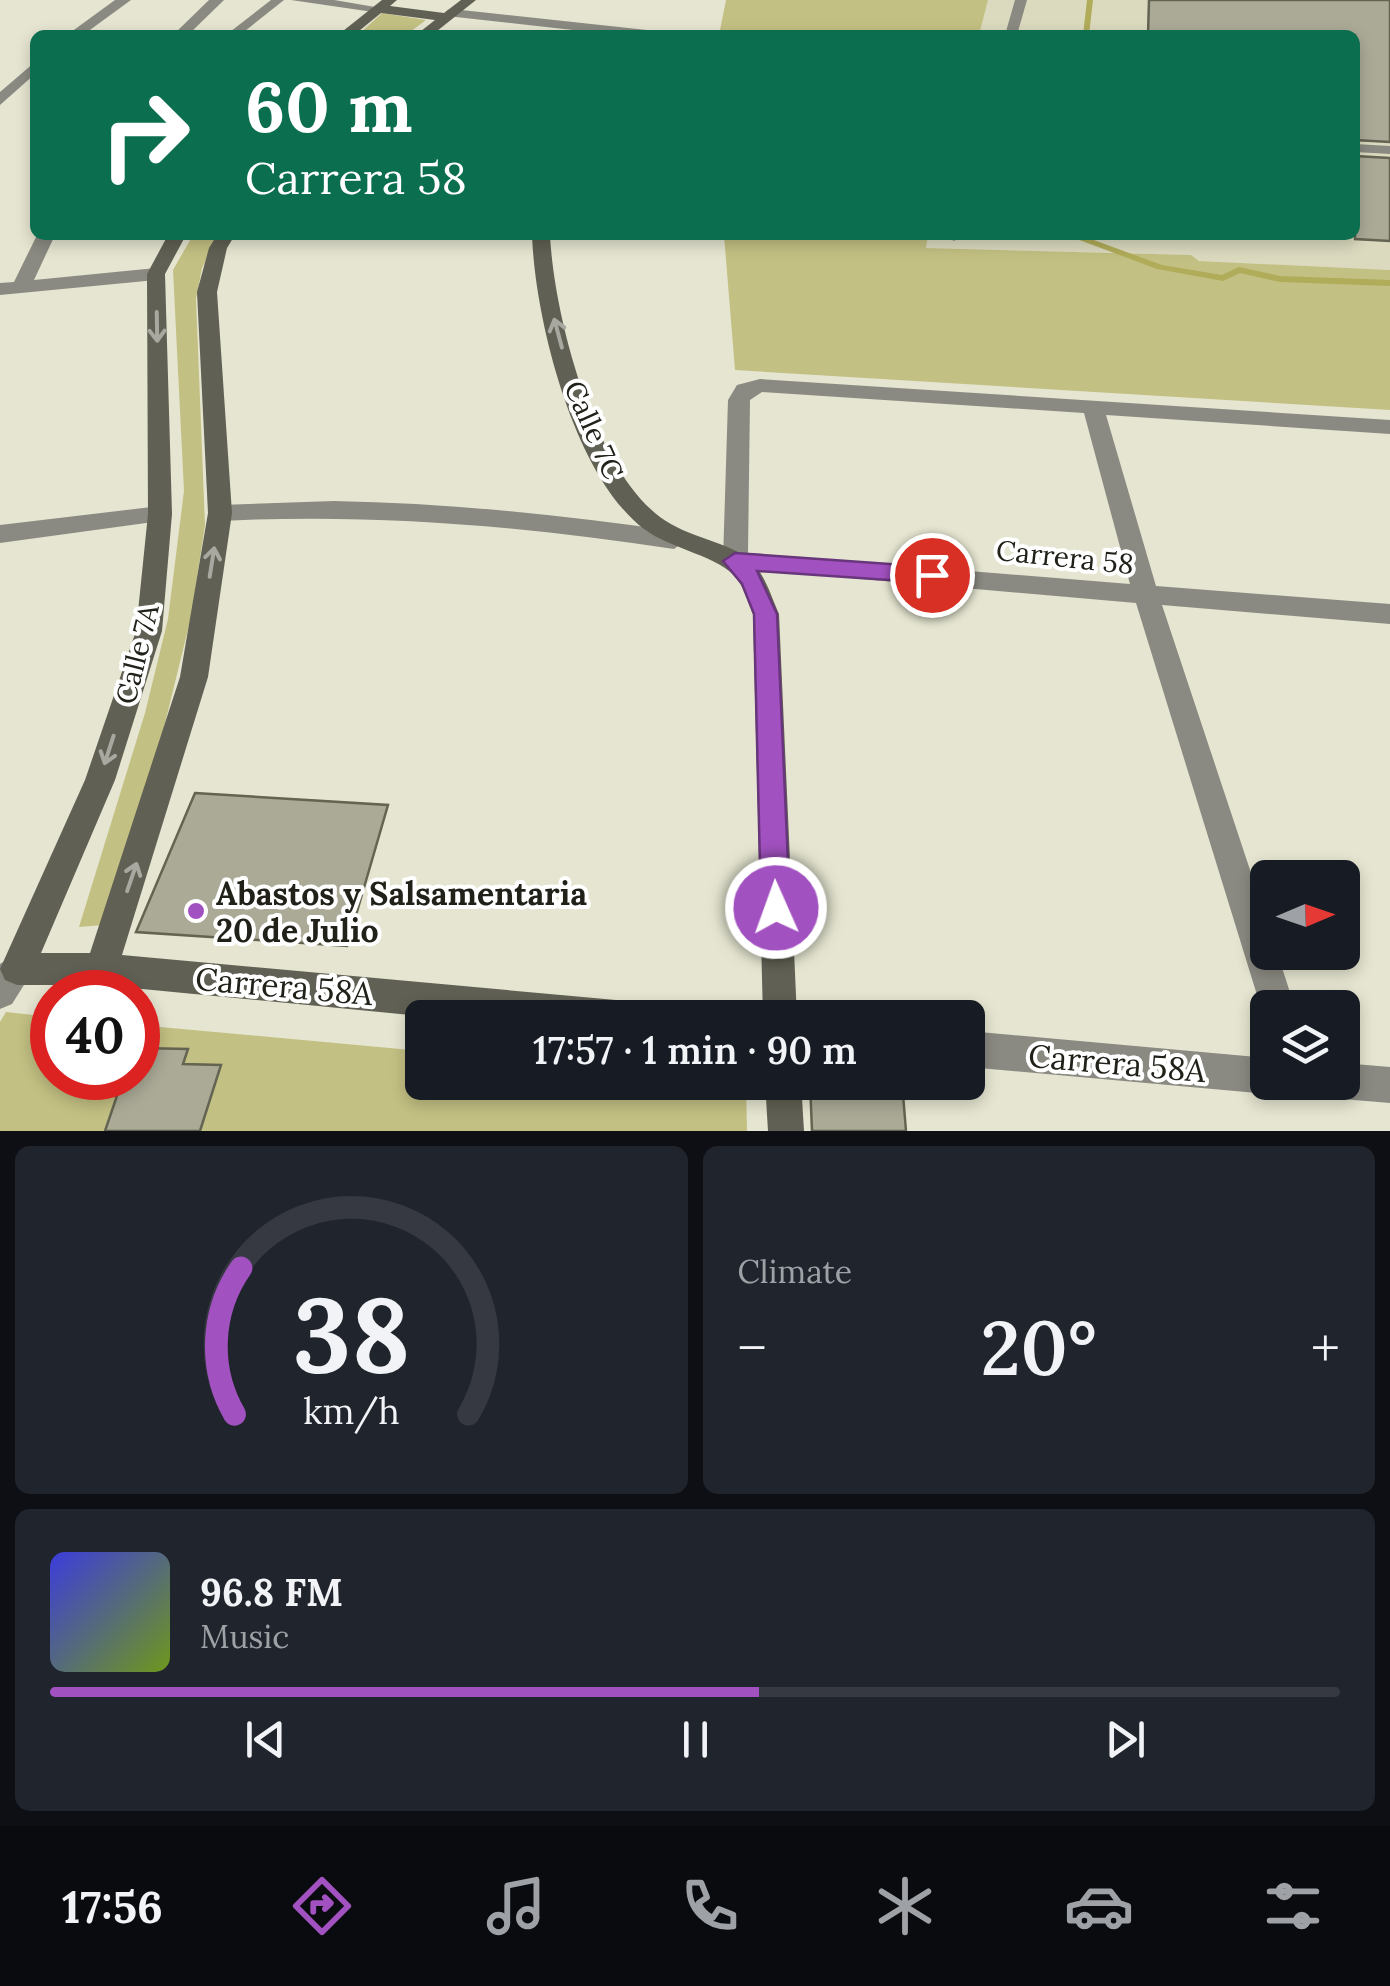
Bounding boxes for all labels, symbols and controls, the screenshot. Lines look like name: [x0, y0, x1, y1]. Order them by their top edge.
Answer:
text: 60 m: [245, 62, 413, 151]
icon: right: [80, 70, 210, 200]
text: Carrera 58: [245, 149, 467, 206]
one-way arrow: [147, 310, 166, 342]
one-way arrow: [547, 318, 566, 349]
street label: Calle 7C: [556, 375, 632, 485]
street label: Carrera 58: [994, 532, 1136, 582]
pin: [890, 533, 975, 618]
one-way arrow: [203, 547, 222, 579]
icon: arrive: [905, 548, 960, 603]
street label: Calle 7A: [107, 600, 167, 708]
one-way arrow: [99, 734, 117, 765]
position arrow: [724, 856, 828, 960]
north arrow: [1250, 860, 1360, 970]
map controls: [1250, 860, 1360, 1100]
one-way arrow: [125, 861, 143, 893]
place label: Abastos y Salsamentaria 20 de Julio: [216, 873, 587, 951]
marker: Abastos y Salsamentaria 20 de Julio: [185, 900, 207, 922]
street label: Carrera 58A: [194, 958, 375, 1014]
speed limit sign: 40: [30, 970, 160, 1100]
button: layers: [1250, 990, 1360, 1100]
text: 17:57 · 1 min · 90 m: [533, 1026, 857, 1074]
street label: Carrera 58A: [1027, 1035, 1208, 1091]
text: Climate: [738, 1251, 852, 1292]
text: 38: [292, 1267, 410, 1400]
text: 20°: [980, 1300, 1097, 1396]
text: −: [738, 1313, 767, 1383]
text: +: [1311, 1313, 1340, 1383]
text: km/h: [303, 1388, 400, 1434]
text: 96.8 FM: [200, 1568, 343, 1616]
text: Music: [200, 1616, 289, 1657]
icon: previous: [238, 1712, 293, 1767]
icon: pause: [668, 1712, 723, 1767]
icon: next: [1098, 1712, 1153, 1767]
icon: directions: [287, 1871, 357, 1941]
icon: music: [481, 1871, 551, 1941]
icon: phone: [675, 1871, 745, 1941]
icon: climate: [870, 1871, 940, 1941]
icon: car: [1064, 1871, 1134, 1941]
icon: filters: [1258, 1871, 1328, 1941]
text: 17:56: [62, 1878, 163, 1935]

